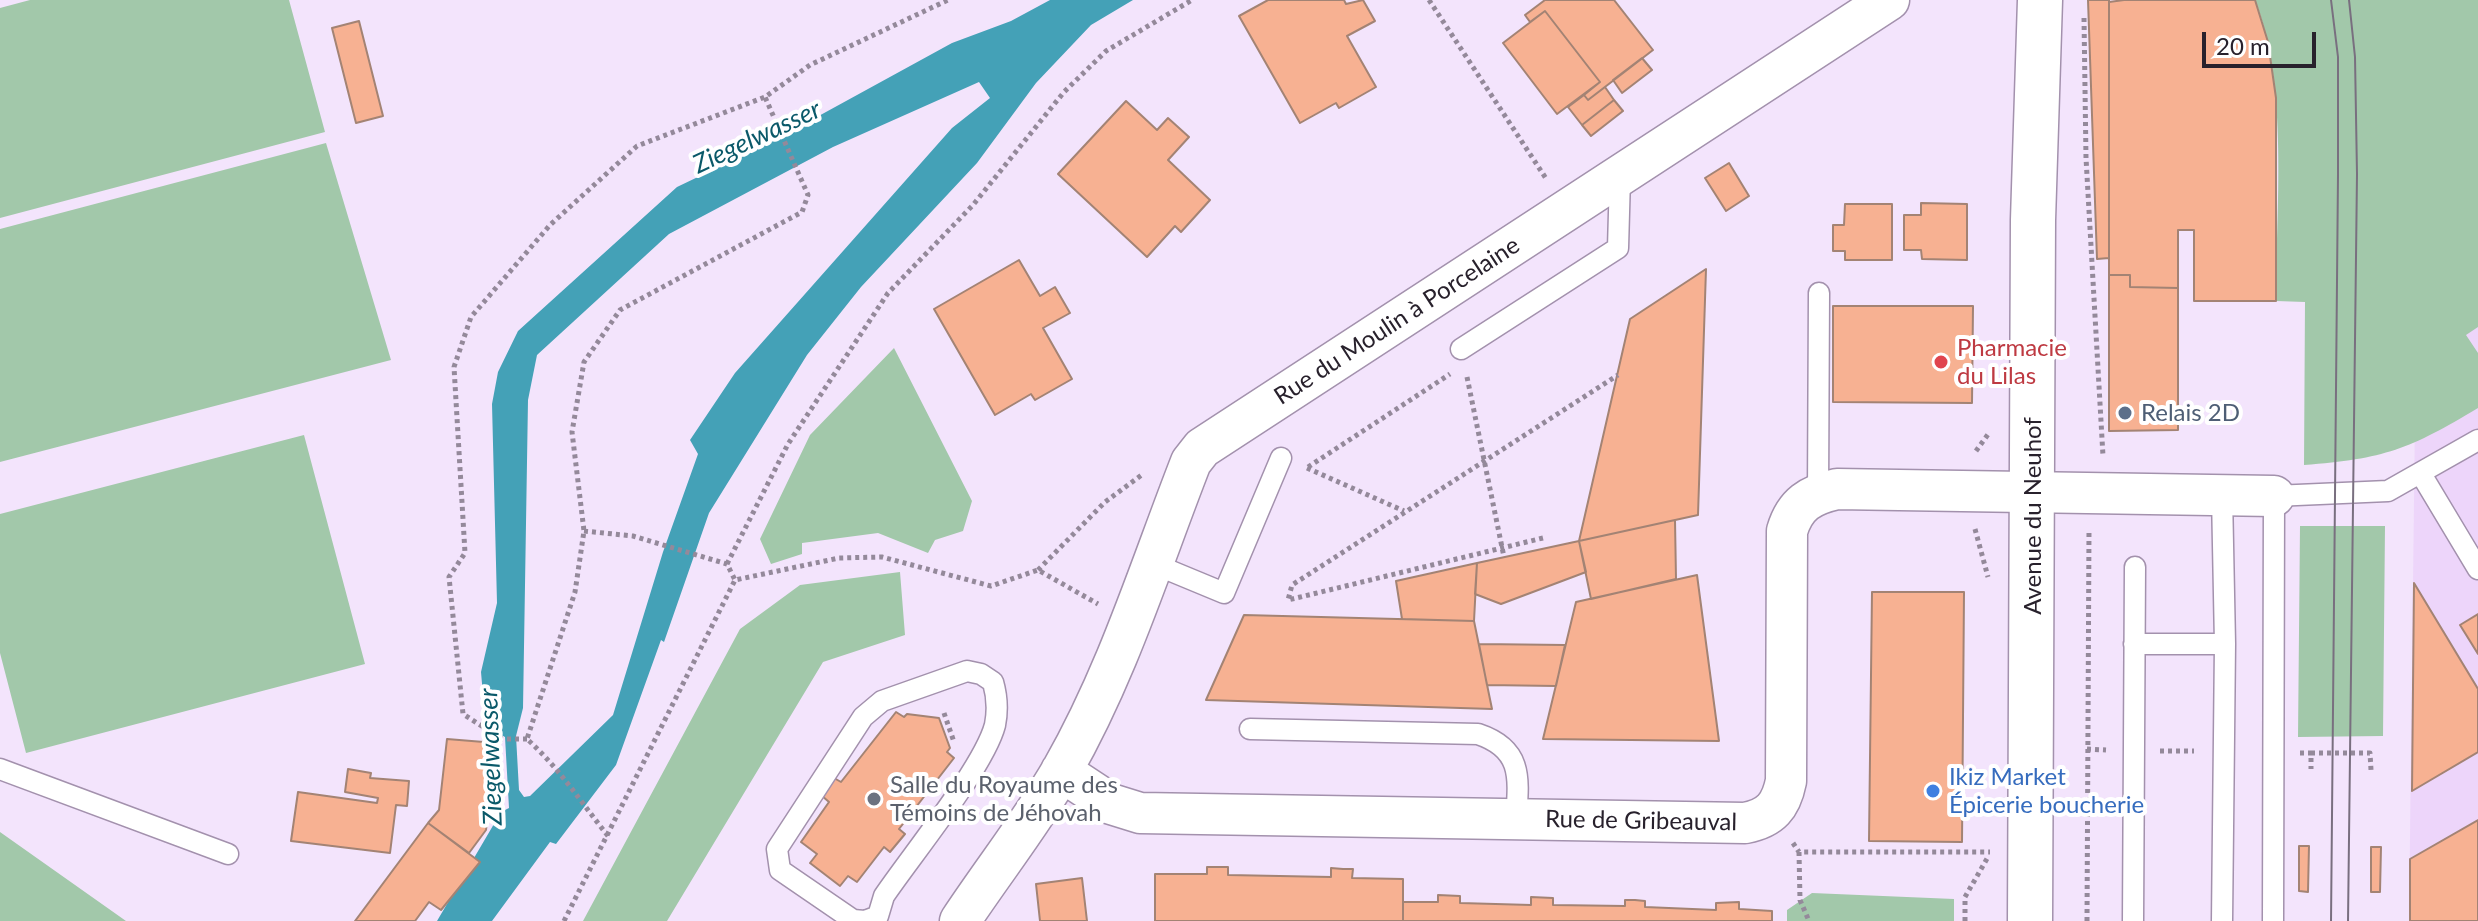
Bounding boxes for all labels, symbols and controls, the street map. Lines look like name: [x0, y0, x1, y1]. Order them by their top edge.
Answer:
scale bar: [2206, 16, 2320, 66]
text: 20 m: [2216, 31, 2270, 60]
water label: Ziegelwasser: [688, 94, 826, 180]
street label: Rue du Moulin à Porcelaine: [1269, 231, 1525, 411]
place label: Pharmacie du Lilas: [1957, 334, 2067, 390]
marker: Pharmacie du Lilas: [1932, 353, 1950, 371]
place label: Relais 2D: [2141, 399, 2240, 427]
marker: Relais 2D: [2116, 404, 2134, 422]
street label: Avenue du Neuhof: [2019, 417, 2047, 615]
water label: Ziegelwasser: [473, 688, 509, 826]
place label: Ikiz Market Épicerie boucherie: [1949, 763, 2144, 819]
place label: Salle du Royaume des Témoins de Jéhovah: [890, 771, 1118, 827]
marker: Ikiz Market Épicerie boucherie: [1924, 782, 1942, 800]
marker: Salle du Royaume des Témoins de Jéhovah: [865, 790, 883, 808]
street label: Rue de Gribeauval: [1545, 805, 1737, 837]

